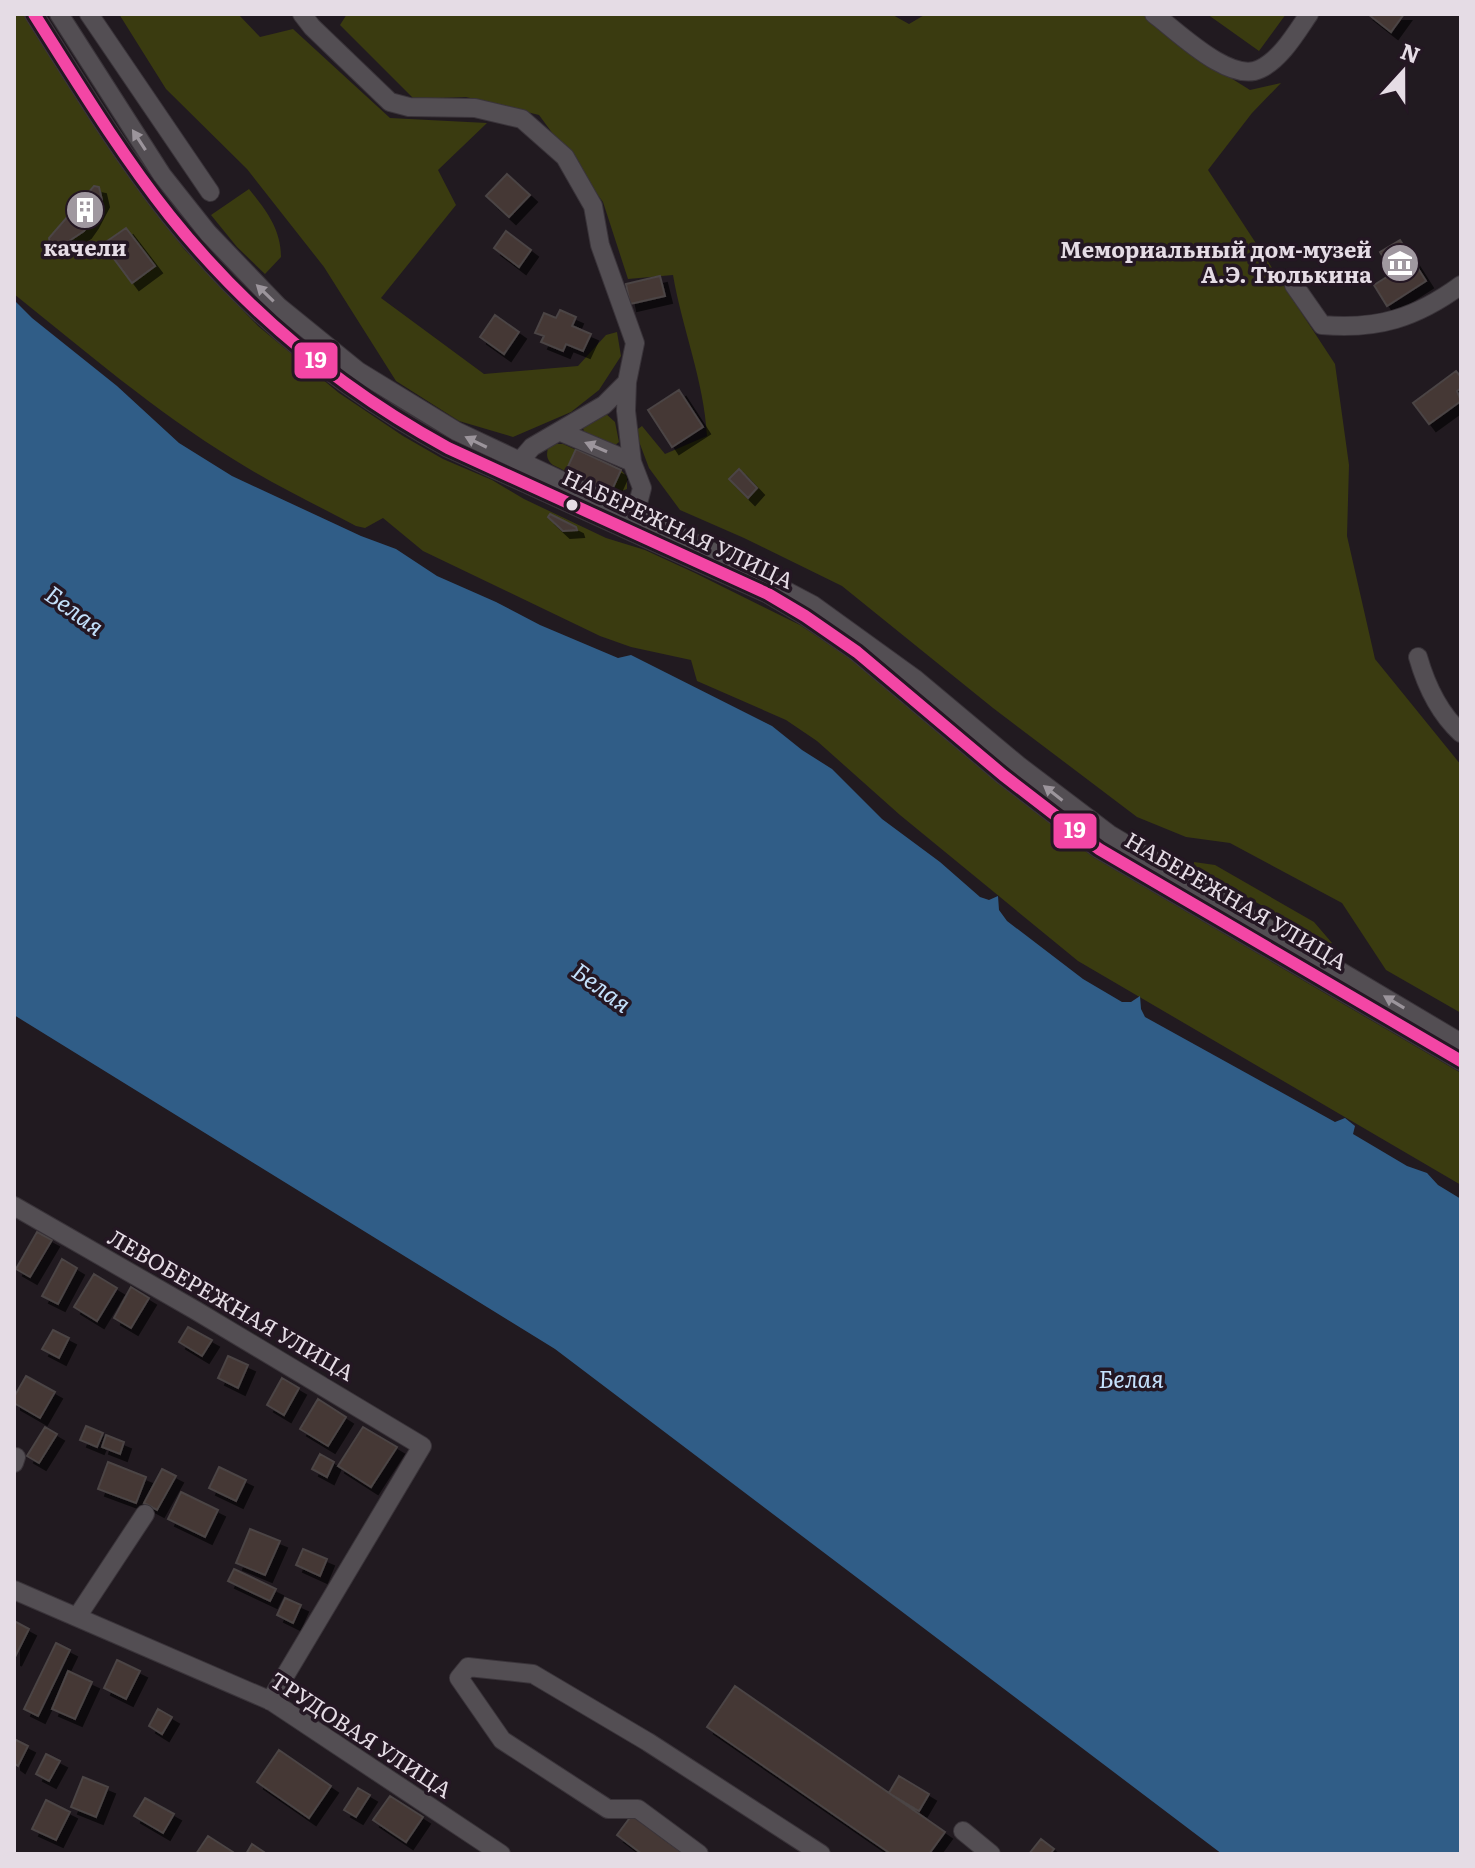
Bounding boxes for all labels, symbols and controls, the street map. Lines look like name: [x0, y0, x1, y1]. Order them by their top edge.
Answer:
north arrow: [1363, 32, 1443, 112]
text: N: [1396, 33, 1425, 71]
one-way arrow: [132, 129, 147, 151]
building icon: качели: [64, 189, 106, 231]
place label: качели: [43, 230, 127, 263]
place label: Мемориальный дом-музей А.Э. Тюлькина: [1060, 232, 1372, 290]
museum icon: Мемориальный дом-музей А.Э. Тюлькина: [1379, 242, 1421, 284]
one-way arrow: [256, 284, 275, 303]
line badge: 19: [293, 341, 339, 380]
text: 19: [305, 342, 327, 375]
one-way arrow: [465, 435, 488, 448]
one-way arrow: [584, 440, 608, 453]
street label: НАБЕРЕЖНАЯ УЛИЦА: [558, 459, 800, 596]
unlabelled marker: [564, 497, 580, 513]
water label: Белая: [39, 576, 113, 643]
one-way arrow: [1043, 786, 1063, 802]
line badge: 19: [1052, 812, 1098, 850]
text: 19: [1064, 812, 1086, 845]
street label: НАБЕРЕЖНАЯ УЛИЦА: [1119, 822, 1354, 977]
water label: Белая: [566, 953, 640, 1020]
one-way arrow: [1383, 996, 1405, 1010]
street label: ЛЕВОБЕРЕЖНАЯ УЛИЦА: [103, 1220, 361, 1388]
water label: Белая: [1098, 1360, 1164, 1395]
street label: ТРУДОВАЯ УЛИЦА: [264, 1662, 459, 1805]

